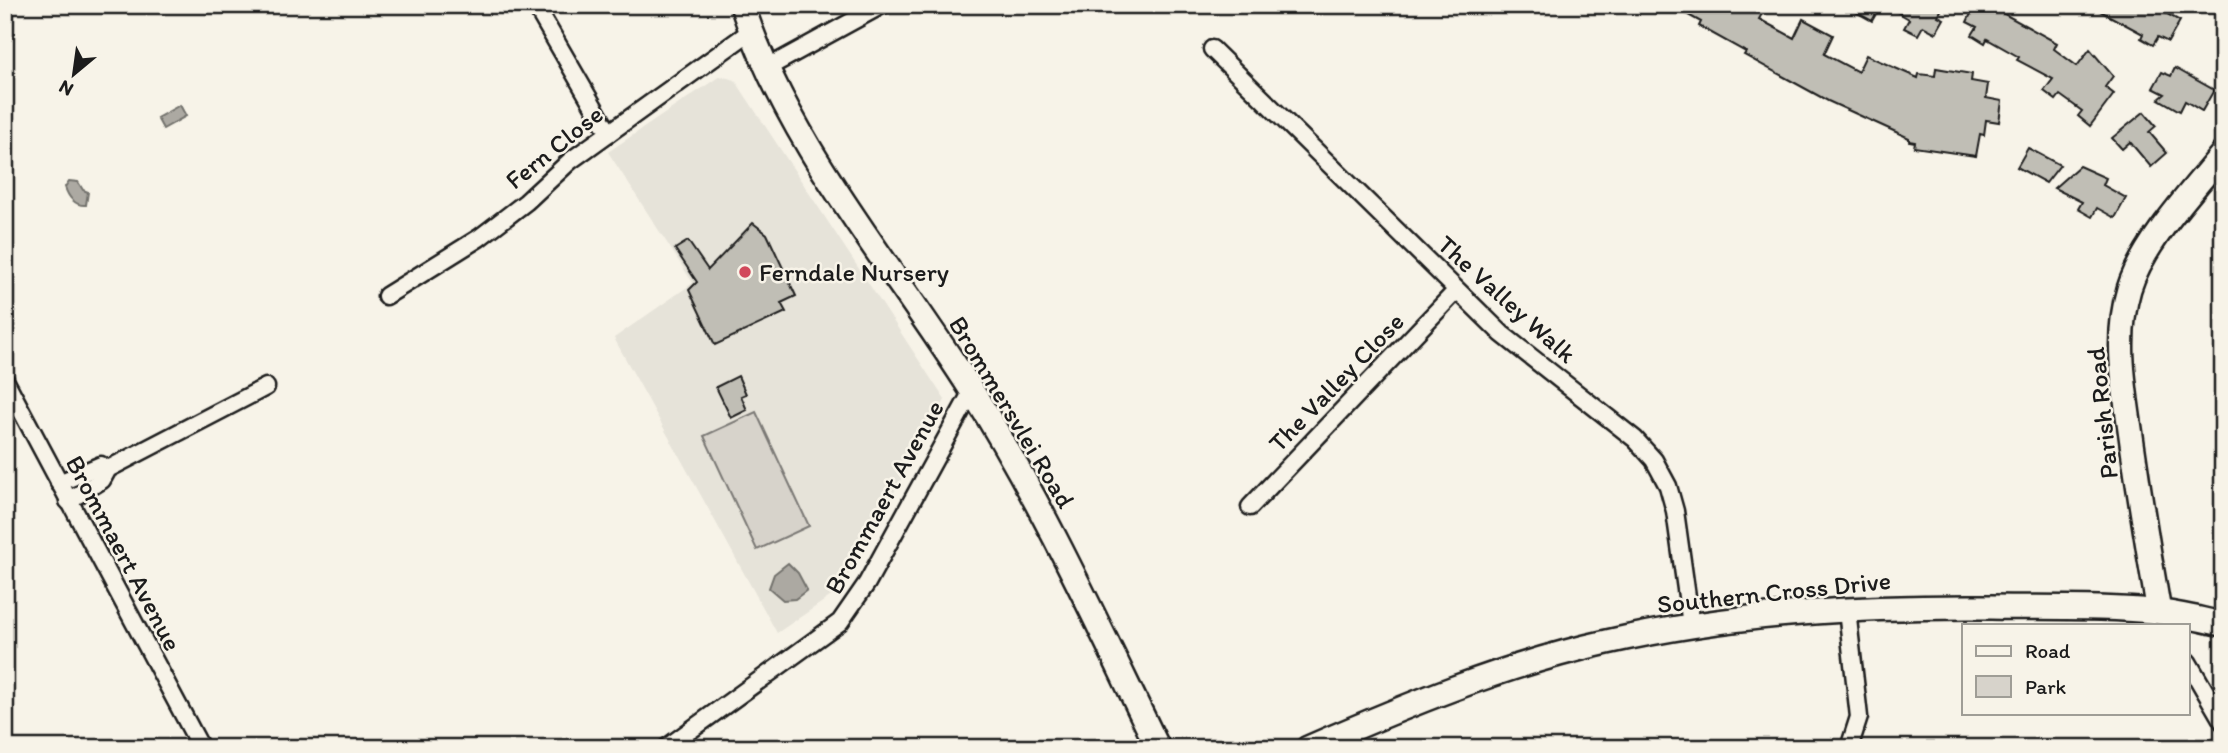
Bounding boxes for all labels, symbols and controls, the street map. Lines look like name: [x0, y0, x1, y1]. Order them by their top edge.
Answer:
north arrow: [38, 38, 108, 108]
text: N: [55, 75, 77, 102]
street label: Fern Close: [499, 98, 609, 196]
street label: The Valley Walk: [1431, 228, 1583, 370]
place label: Ferndale Nursery: [759, 256, 949, 288]
marker: Ferndale Nursery: [737, 264, 753, 280]
street label: The Valley Close: [1261, 306, 1411, 458]
street label: Brommersvlei Road: [942, 310, 1082, 515]
street label: Parish Road: [2079, 345, 2125, 481]
street label: Brommaert Avenue: [817, 394, 951, 600]
street label: Brommaert Avenue: [59, 450, 189, 656]
street label: Southern Cross Drive: [1655, 564, 1893, 620]
legend: [1962, 624, 2190, 714]
text: Road: [2025, 638, 2071, 663]
text: Park: [2025, 674, 2067, 699]

